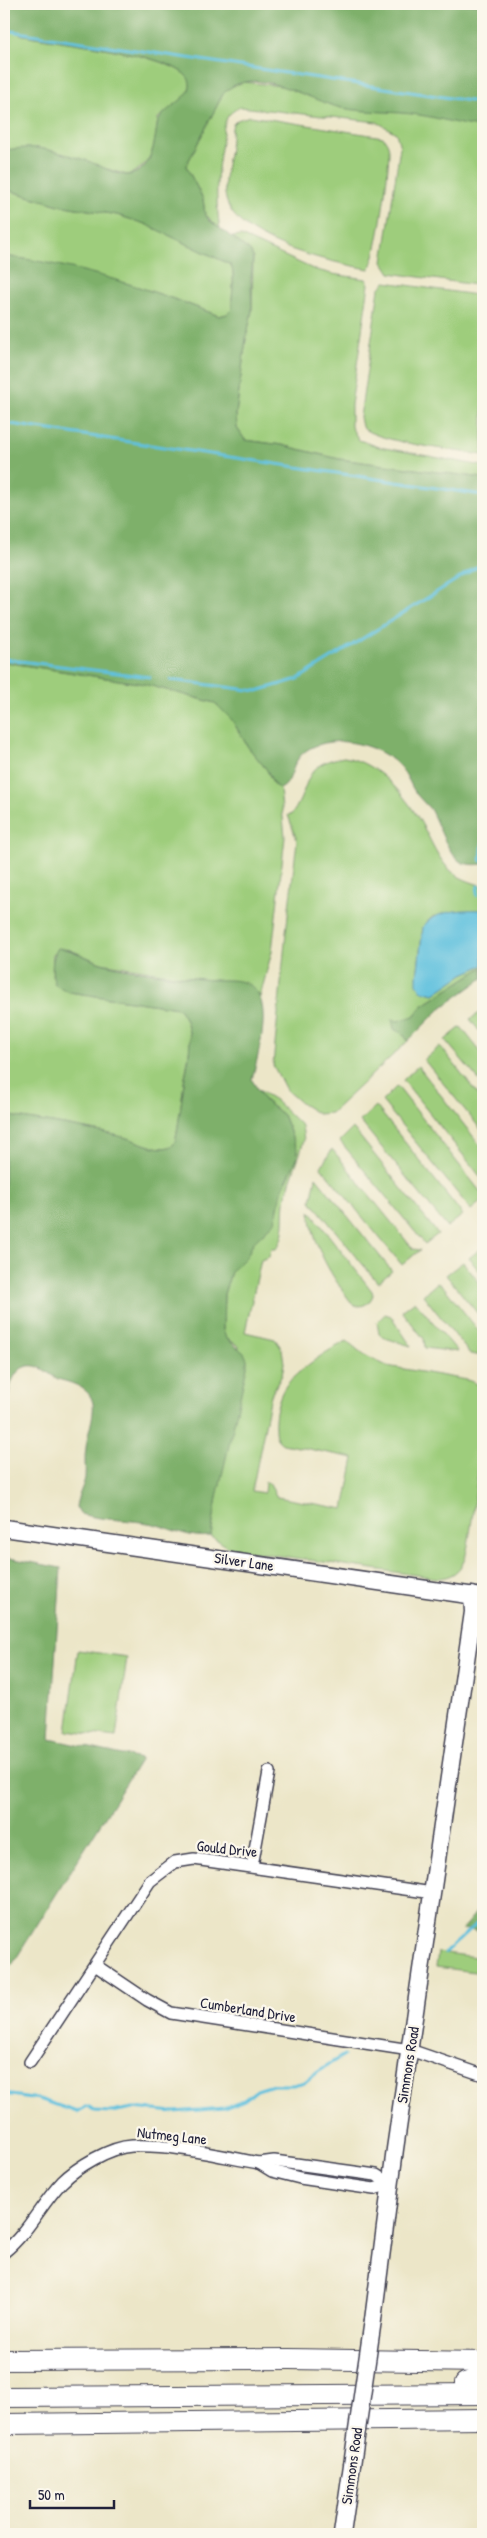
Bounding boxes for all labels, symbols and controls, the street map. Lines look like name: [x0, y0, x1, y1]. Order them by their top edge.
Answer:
street label: Silver Lane: [213, 1547, 275, 1576]
street label: Gould Drive: [196, 1835, 258, 1862]
street label: Cumberland Drive: [199, 1992, 297, 2027]
street label: Simmons Road: [391, 2025, 424, 2105]
street label: Nutmeg Lane: [136, 2121, 208, 2150]
street label: Simmons Road: [336, 2426, 367, 2506]
scale bar: [30, 2478, 114, 2510]
text: 50 m: [38, 2484, 65, 2505]

